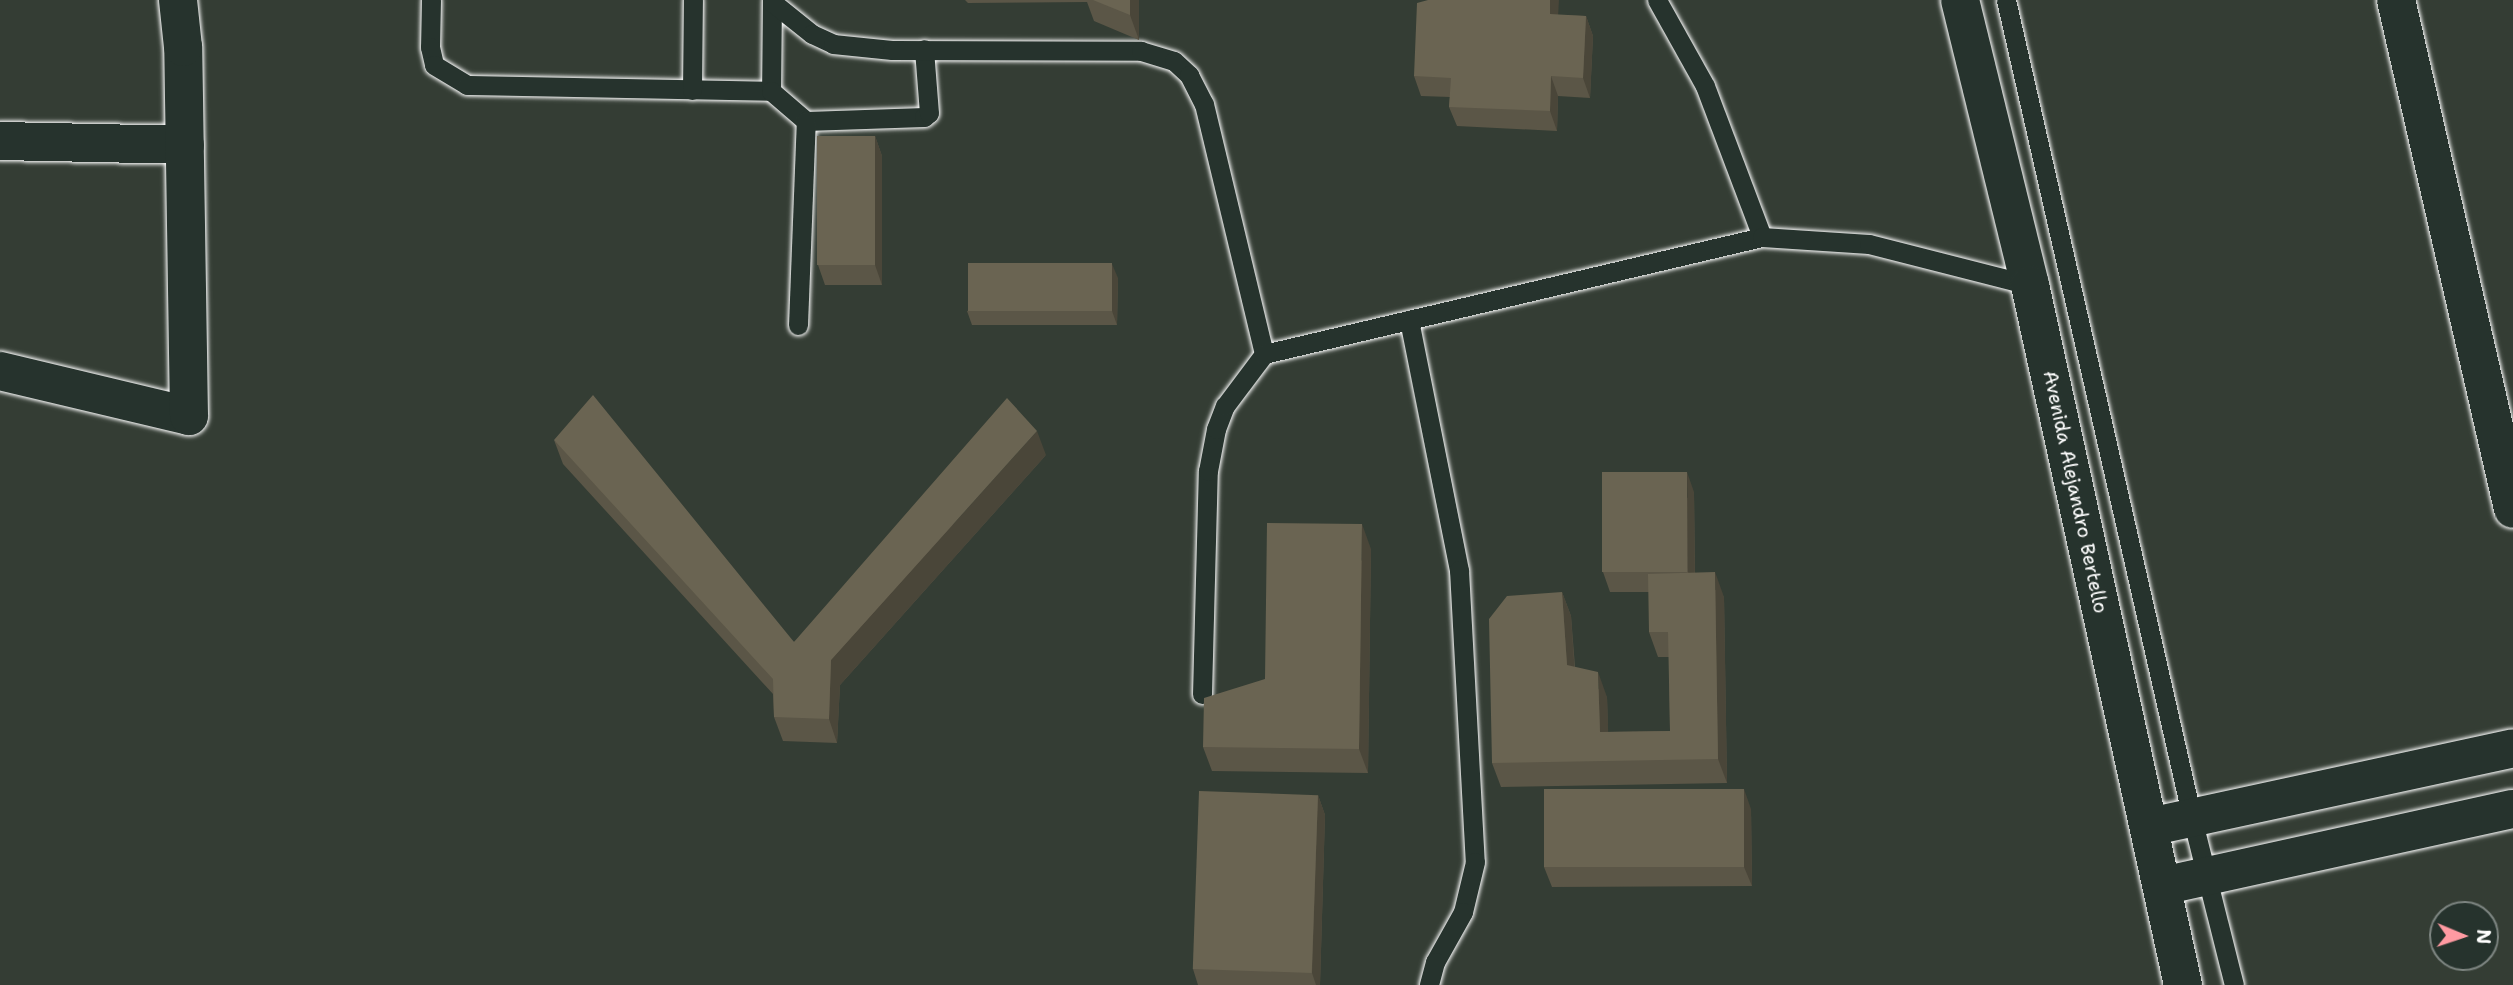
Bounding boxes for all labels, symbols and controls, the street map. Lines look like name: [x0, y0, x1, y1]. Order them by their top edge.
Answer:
street label: Avenida Alejandro Bertello: [2038, 369, 2112, 615]
north arrow: [2429, 901, 2499, 971]
text: N: [2471, 929, 2496, 945]

